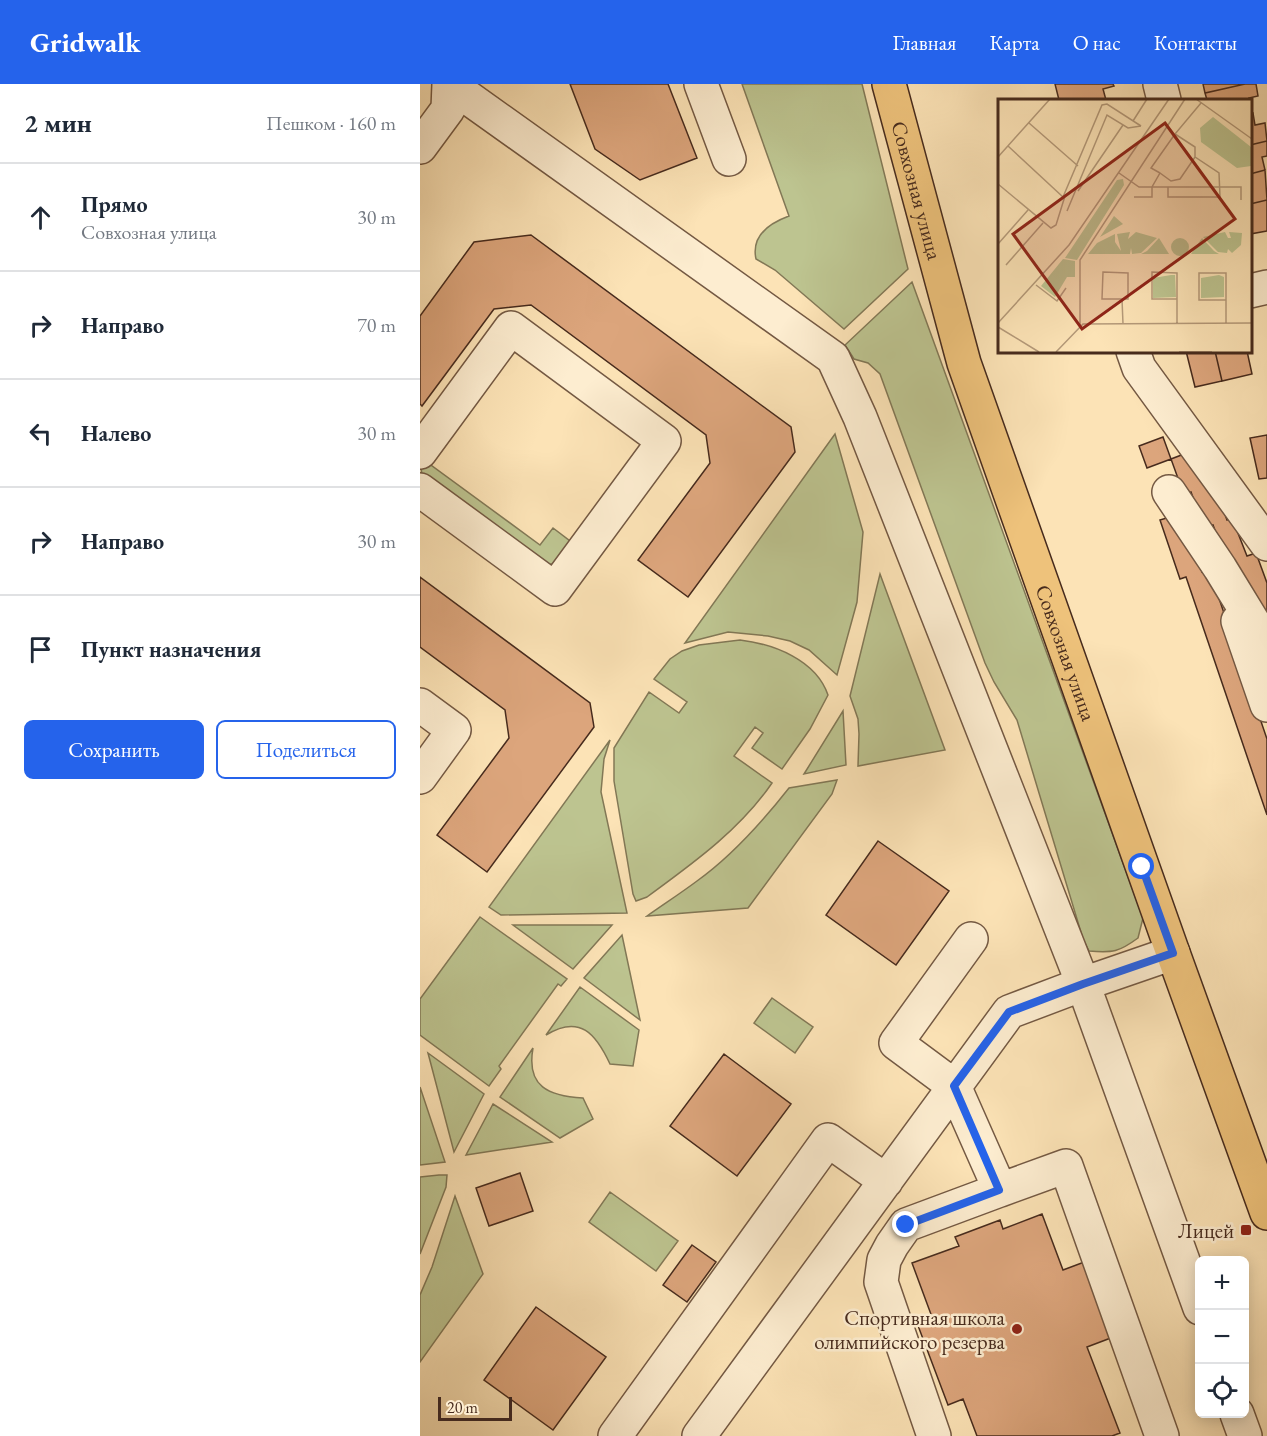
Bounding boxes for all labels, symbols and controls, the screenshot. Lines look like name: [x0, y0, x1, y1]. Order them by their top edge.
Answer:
text: Gridwalk: [30, 24, 141, 60]
text: Главная: [892, 29, 956, 56]
text: Карта: [989, 29, 1040, 56]
text: О нас: [1073, 29, 1121, 56]
text: Контакты: [1154, 29, 1237, 56]
inset map: [998, 99, 1252, 352]
text: 2 мин: [24, 106, 92, 140]
text: Пешком · 160 m: [266, 110, 396, 136]
street label: Совхозная улица: [886, 118, 949, 263]
text: Прямо: [81, 190, 148, 219]
icon: ahead: [24, 201, 57, 234]
text: 30 m: [357, 204, 396, 230]
text: Совхозная улица: [81, 219, 217, 245]
icon: right: [24, 309, 57, 342]
text: Направо: [81, 311, 164, 340]
text: 70 m: [357, 312, 396, 338]
icon: left: [24, 417, 57, 450]
text: Налево: [81, 419, 151, 448]
text: 30 m: [357, 420, 396, 446]
icon: right: [24, 525, 57, 558]
text: Направо: [81, 527, 164, 556]
text: 30 m: [357, 528, 396, 554]
street label: Совхозная улица: [1030, 581, 1103, 725]
icon: arrive: [24, 633, 57, 666]
text: Пункт назначения: [81, 635, 261, 664]
button: Сохранить: [24, 720, 204, 779]
button: Поделиться: [216, 720, 396, 779]
route start: [1128, 853, 1154, 879]
route end: [892, 1211, 918, 1237]
place label: Лицей: [1178, 1217, 1234, 1244]
marker: Лицей: [1239, 1223, 1253, 1237]
map controls: [1195, 1256, 1249, 1418]
button: +: [1195, 1256, 1249, 1310]
place label: Спортивная школа олимпийского резерва: [814, 1304, 1006, 1355]
button: −: [1195, 1310, 1249, 1364]
marker: Спортивная школа олимпийского резерва: [1010, 1322, 1024, 1336]
button: locate: [1195, 1364, 1249, 1418]
scale bar: [438, 1394, 512, 1422]
text: 20 m: [447, 1397, 478, 1418]

